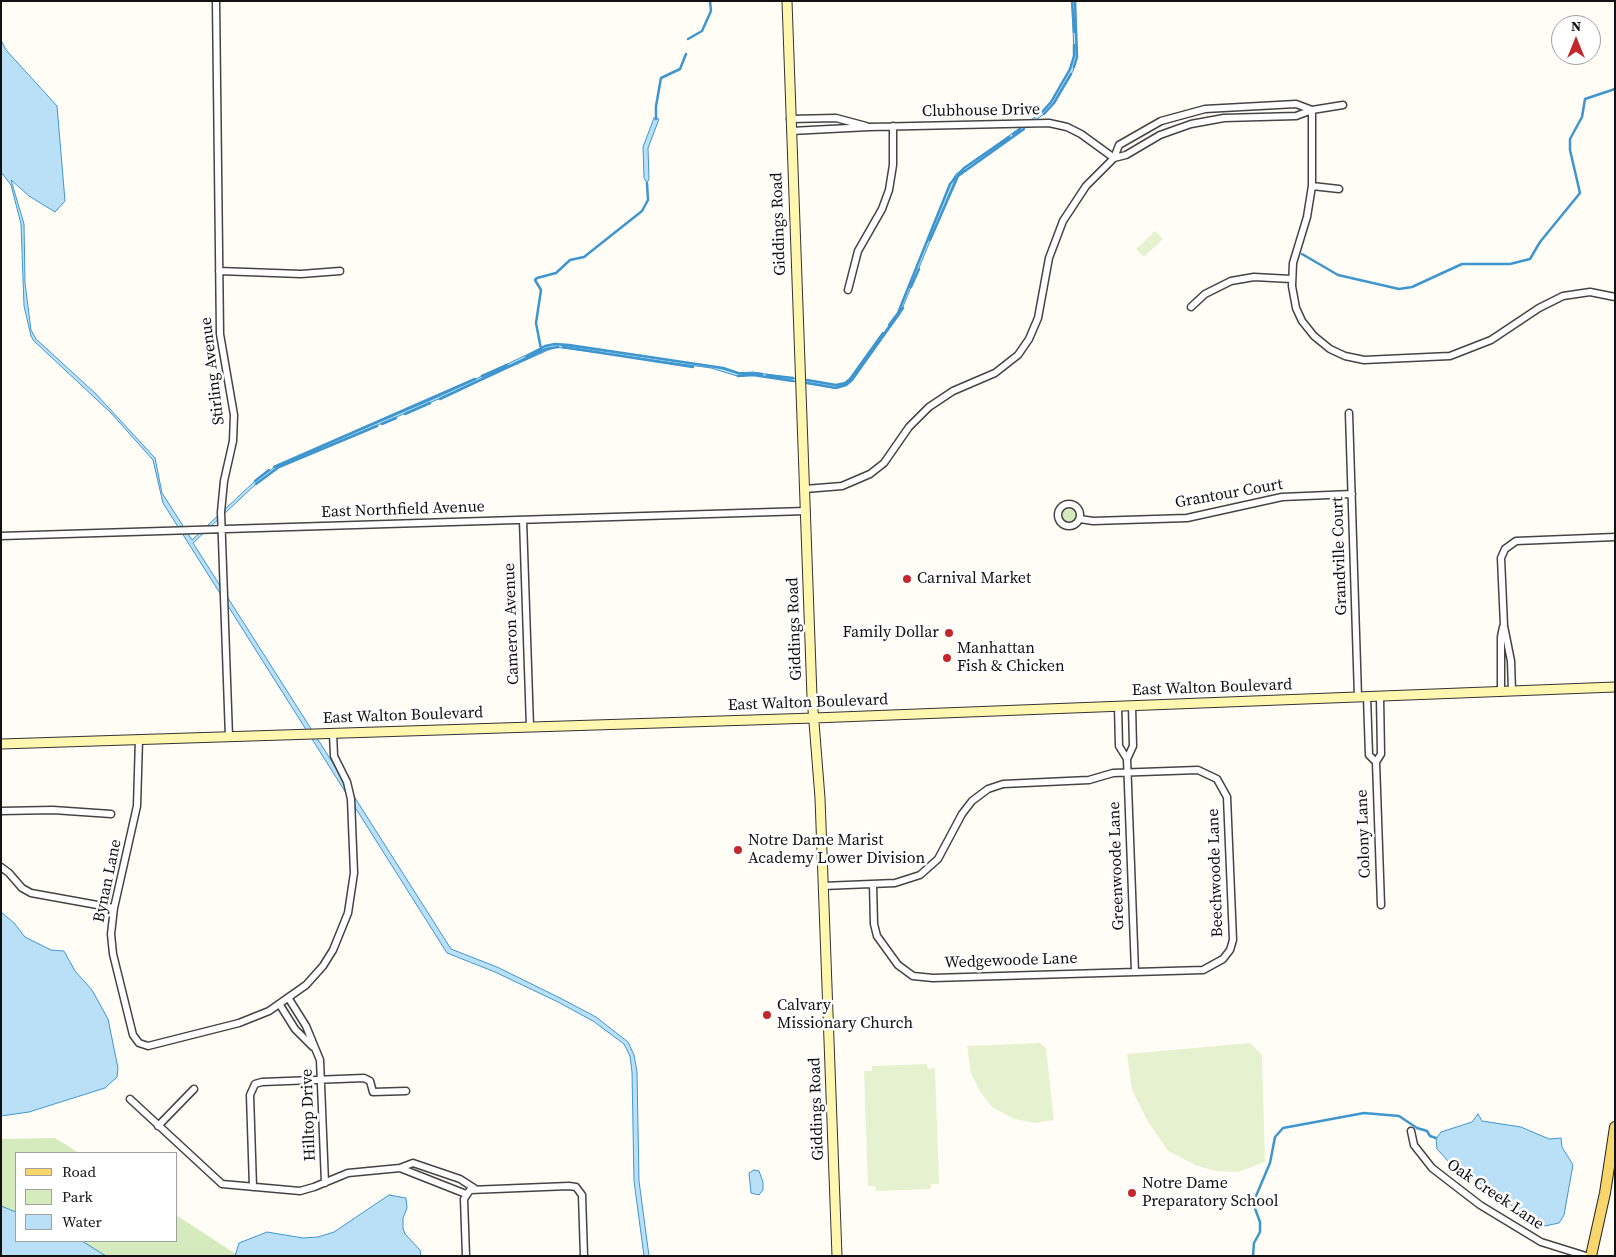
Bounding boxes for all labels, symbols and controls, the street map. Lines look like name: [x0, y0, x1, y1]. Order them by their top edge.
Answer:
north arrow: [1551, 15, 1601, 65]
text: N: [1571, 16, 1581, 36]
street label: Clubhouse Drive: [922, 100, 1040, 122]
street label: Giddings Road: [768, 172, 790, 276]
street label: Stirling Avenue: [197, 316, 229, 426]
street label: Grantour Court: [1174, 475, 1284, 513]
street label: Grandville Court: [1328, 496, 1352, 616]
street label: East Northfield Avenue: [321, 498, 485, 522]
street label: Cameron Avenue: [500, 563, 524, 685]
place label: Carnival Market: [917, 569, 1031, 589]
marker: Carnival Market: [901, 573, 913, 585]
street label: Giddings Road: [784, 577, 806, 681]
place label: Family Dollar: [842, 623, 939, 643]
marker: Family Dollar: [943, 627, 955, 639]
place label: Manhattan Fish & Chicken: [957, 639, 1065, 677]
marker: Manhattan Fish & Chicken: [941, 652, 953, 664]
street label: East Walton Boulevard: [1131, 676, 1293, 700]
street label: East Walton Boulevard: [727, 691, 889, 715]
street label: East Walton Boulevard: [322, 704, 484, 728]
street label: Colony Lane: [1353, 789, 1375, 879]
street label: Greenwoode Lane: [1105, 801, 1129, 931]
street label: Beechwoode Lane: [1204, 808, 1228, 938]
place label: Notre Dame Marist Academy Lower Division: [748, 831, 925, 869]
street label: Bynan Lane: [90, 838, 126, 924]
marker: Notre Dame Marist Academy Lower Division: [732, 844, 744, 856]
street label: Wedgewoode Lane: [944, 949, 1078, 973]
place label: Calvary Missionary Church: [777, 996, 913, 1034]
marker: Calvary Missionary Church: [761, 1009, 773, 1021]
street label: Giddings Road: [806, 1057, 828, 1161]
street label: Hilltop Drive: [298, 1069, 320, 1161]
legend: [15, 1152, 178, 1242]
street label: Oak Creek Lane: [1443, 1156, 1547, 1234]
text: Road: [62, 1161, 96, 1182]
place label: Notre Dame Preparatory School: [1142, 1174, 1278, 1212]
text: Park: [62, 1186, 93, 1207]
marker: Notre Dame Preparatory School: [1126, 1187, 1138, 1199]
text: Water: [62, 1211, 102, 1232]

